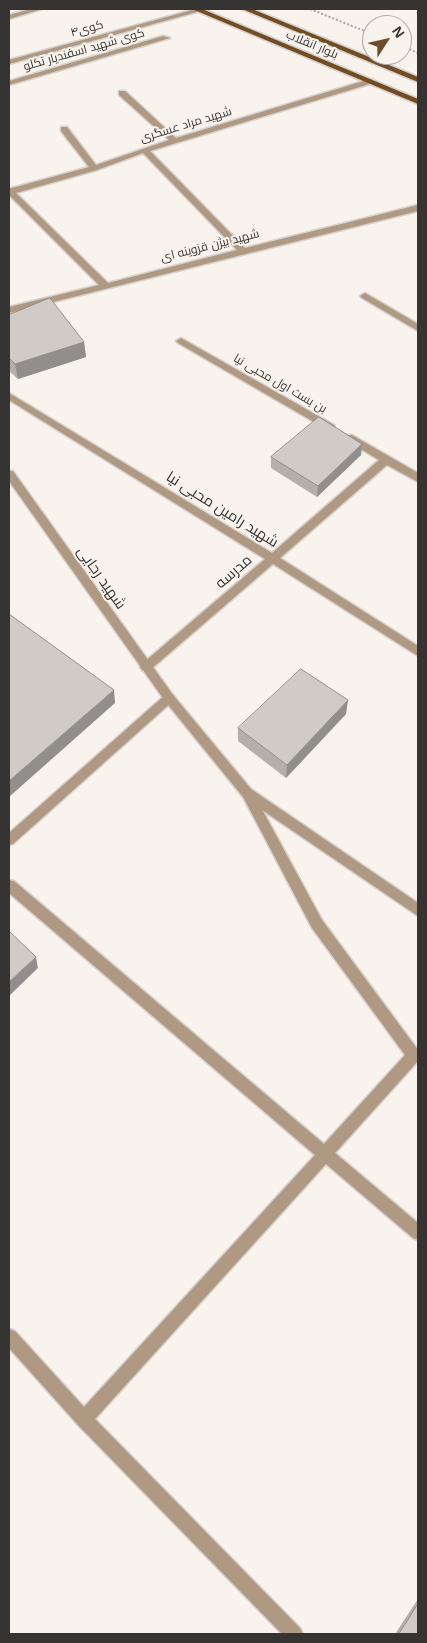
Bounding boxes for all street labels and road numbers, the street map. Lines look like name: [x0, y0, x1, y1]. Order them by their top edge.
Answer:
street label: کوی۴: [69, 18, 105, 40]
street label: کوی شهید اسفندیار تکلو: [22, 26, 146, 74]
street label: بلوار انقلاب: [284, 28, 340, 62]
street label: شهید مراد عسگری: [138, 104, 234, 146]
street label: شهید بیژن قزوینه ای: [159, 227, 261, 265]
street label: بن بست اول محبی نیا: [231, 351, 329, 417]
street label: شهید رامین محبی نیا: [163, 468, 281, 552]
street label: شهید رجایی: [73, 543, 129, 613]
street label: مدرسه: [212, 551, 256, 593]

